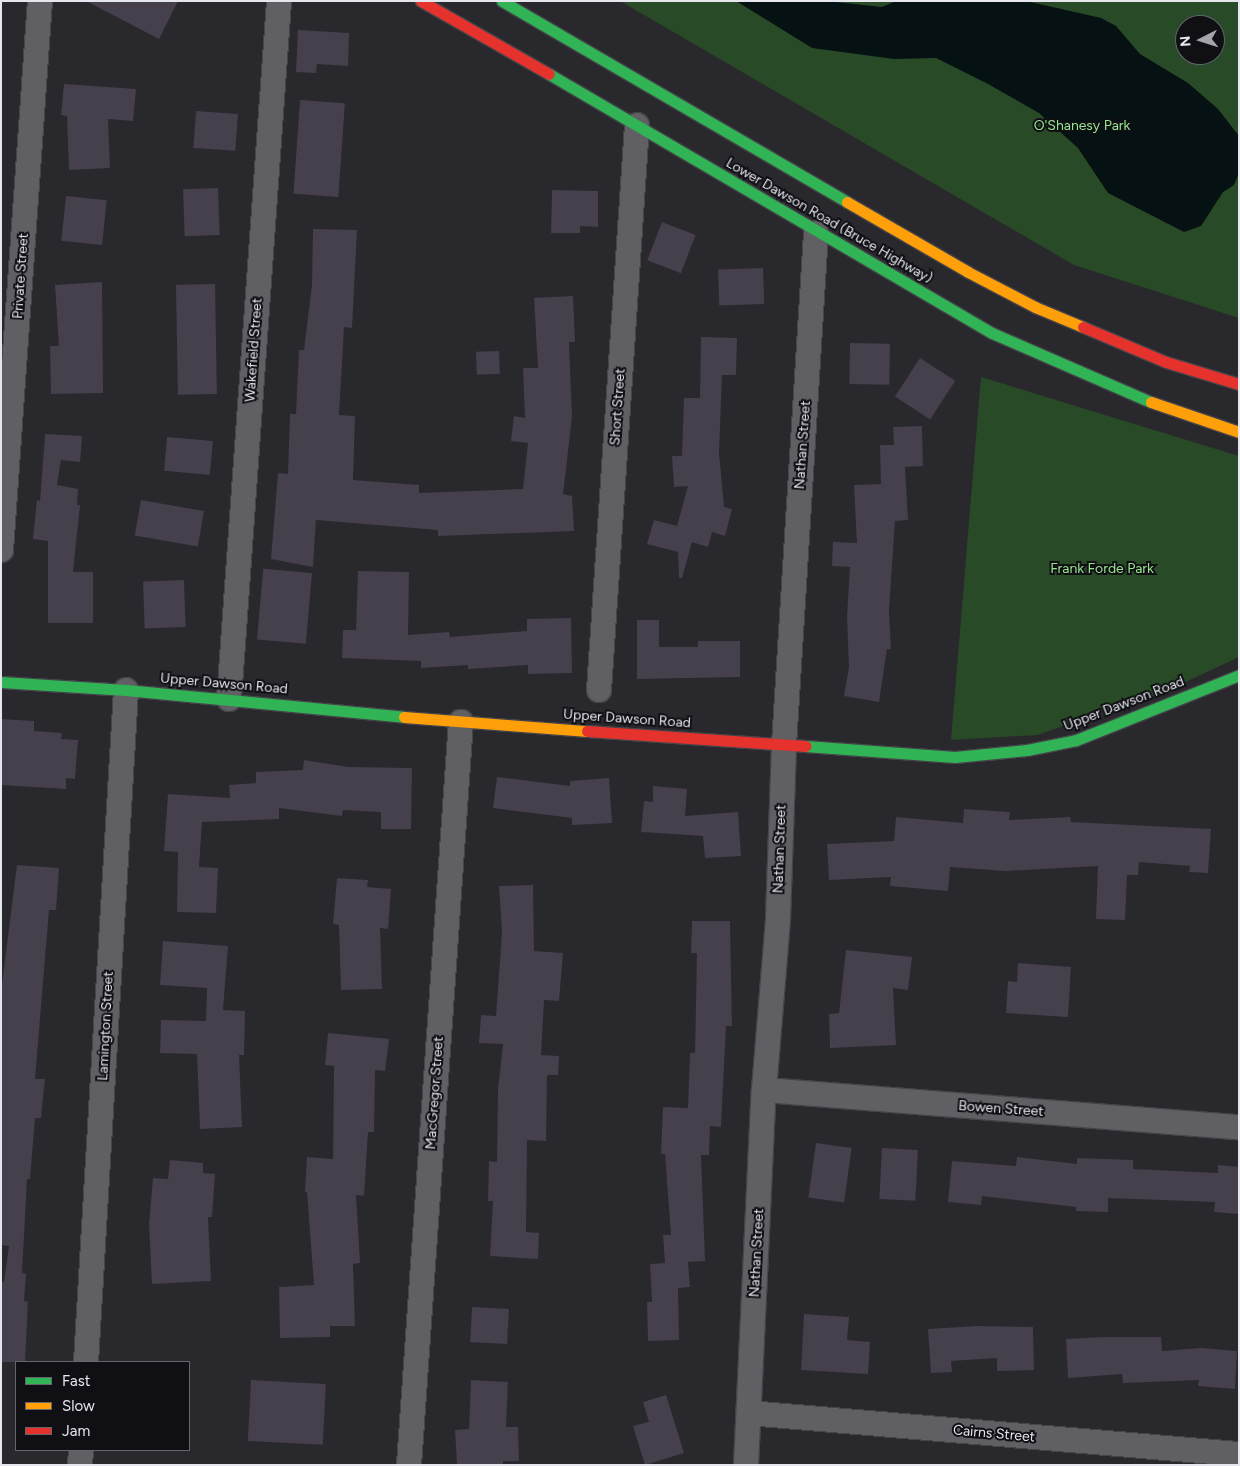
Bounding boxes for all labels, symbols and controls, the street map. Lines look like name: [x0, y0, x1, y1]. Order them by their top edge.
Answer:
north arrow: [1175, 15, 1225, 65]
text: N: [1177, 35, 1194, 47]
park label: O'Shanesy Park: [1034, 118, 1130, 134]
street label: Lower Dawson Road (Bruce Highway): [723, 155, 935, 287]
street label: Private Street: [10, 233, 32, 319]
street label: Wakefield Street: [242, 297, 266, 403]
street label: Short Street: [607, 368, 629, 446]
street label: Nathan Street: [792, 400, 814, 490]
park label: Frank Forde Park: [1050, 561, 1154, 577]
street label: Upper Dawson Road: [159, 670, 289, 698]
street label: Upper Dawson Road: [1061, 673, 1187, 735]
street label: Upper Dawson Road: [563, 706, 691, 732]
street label: Nathan Street: [770, 804, 790, 894]
street label: Lamington Street: [95, 971, 117, 1081]
street label: MacGregor Street: [423, 1036, 447, 1150]
street label: Bowen Street: [958, 1098, 1044, 1120]
street label: Nathan Street: [746, 1208, 768, 1298]
legend: [15, 1361, 190, 1451]
text: Fast: [62, 1372, 90, 1390]
text: Slow: [62, 1397, 95, 1415]
text: Jam: [62, 1422, 90, 1440]
street label: Cairns Street: [952, 1422, 1036, 1446]

